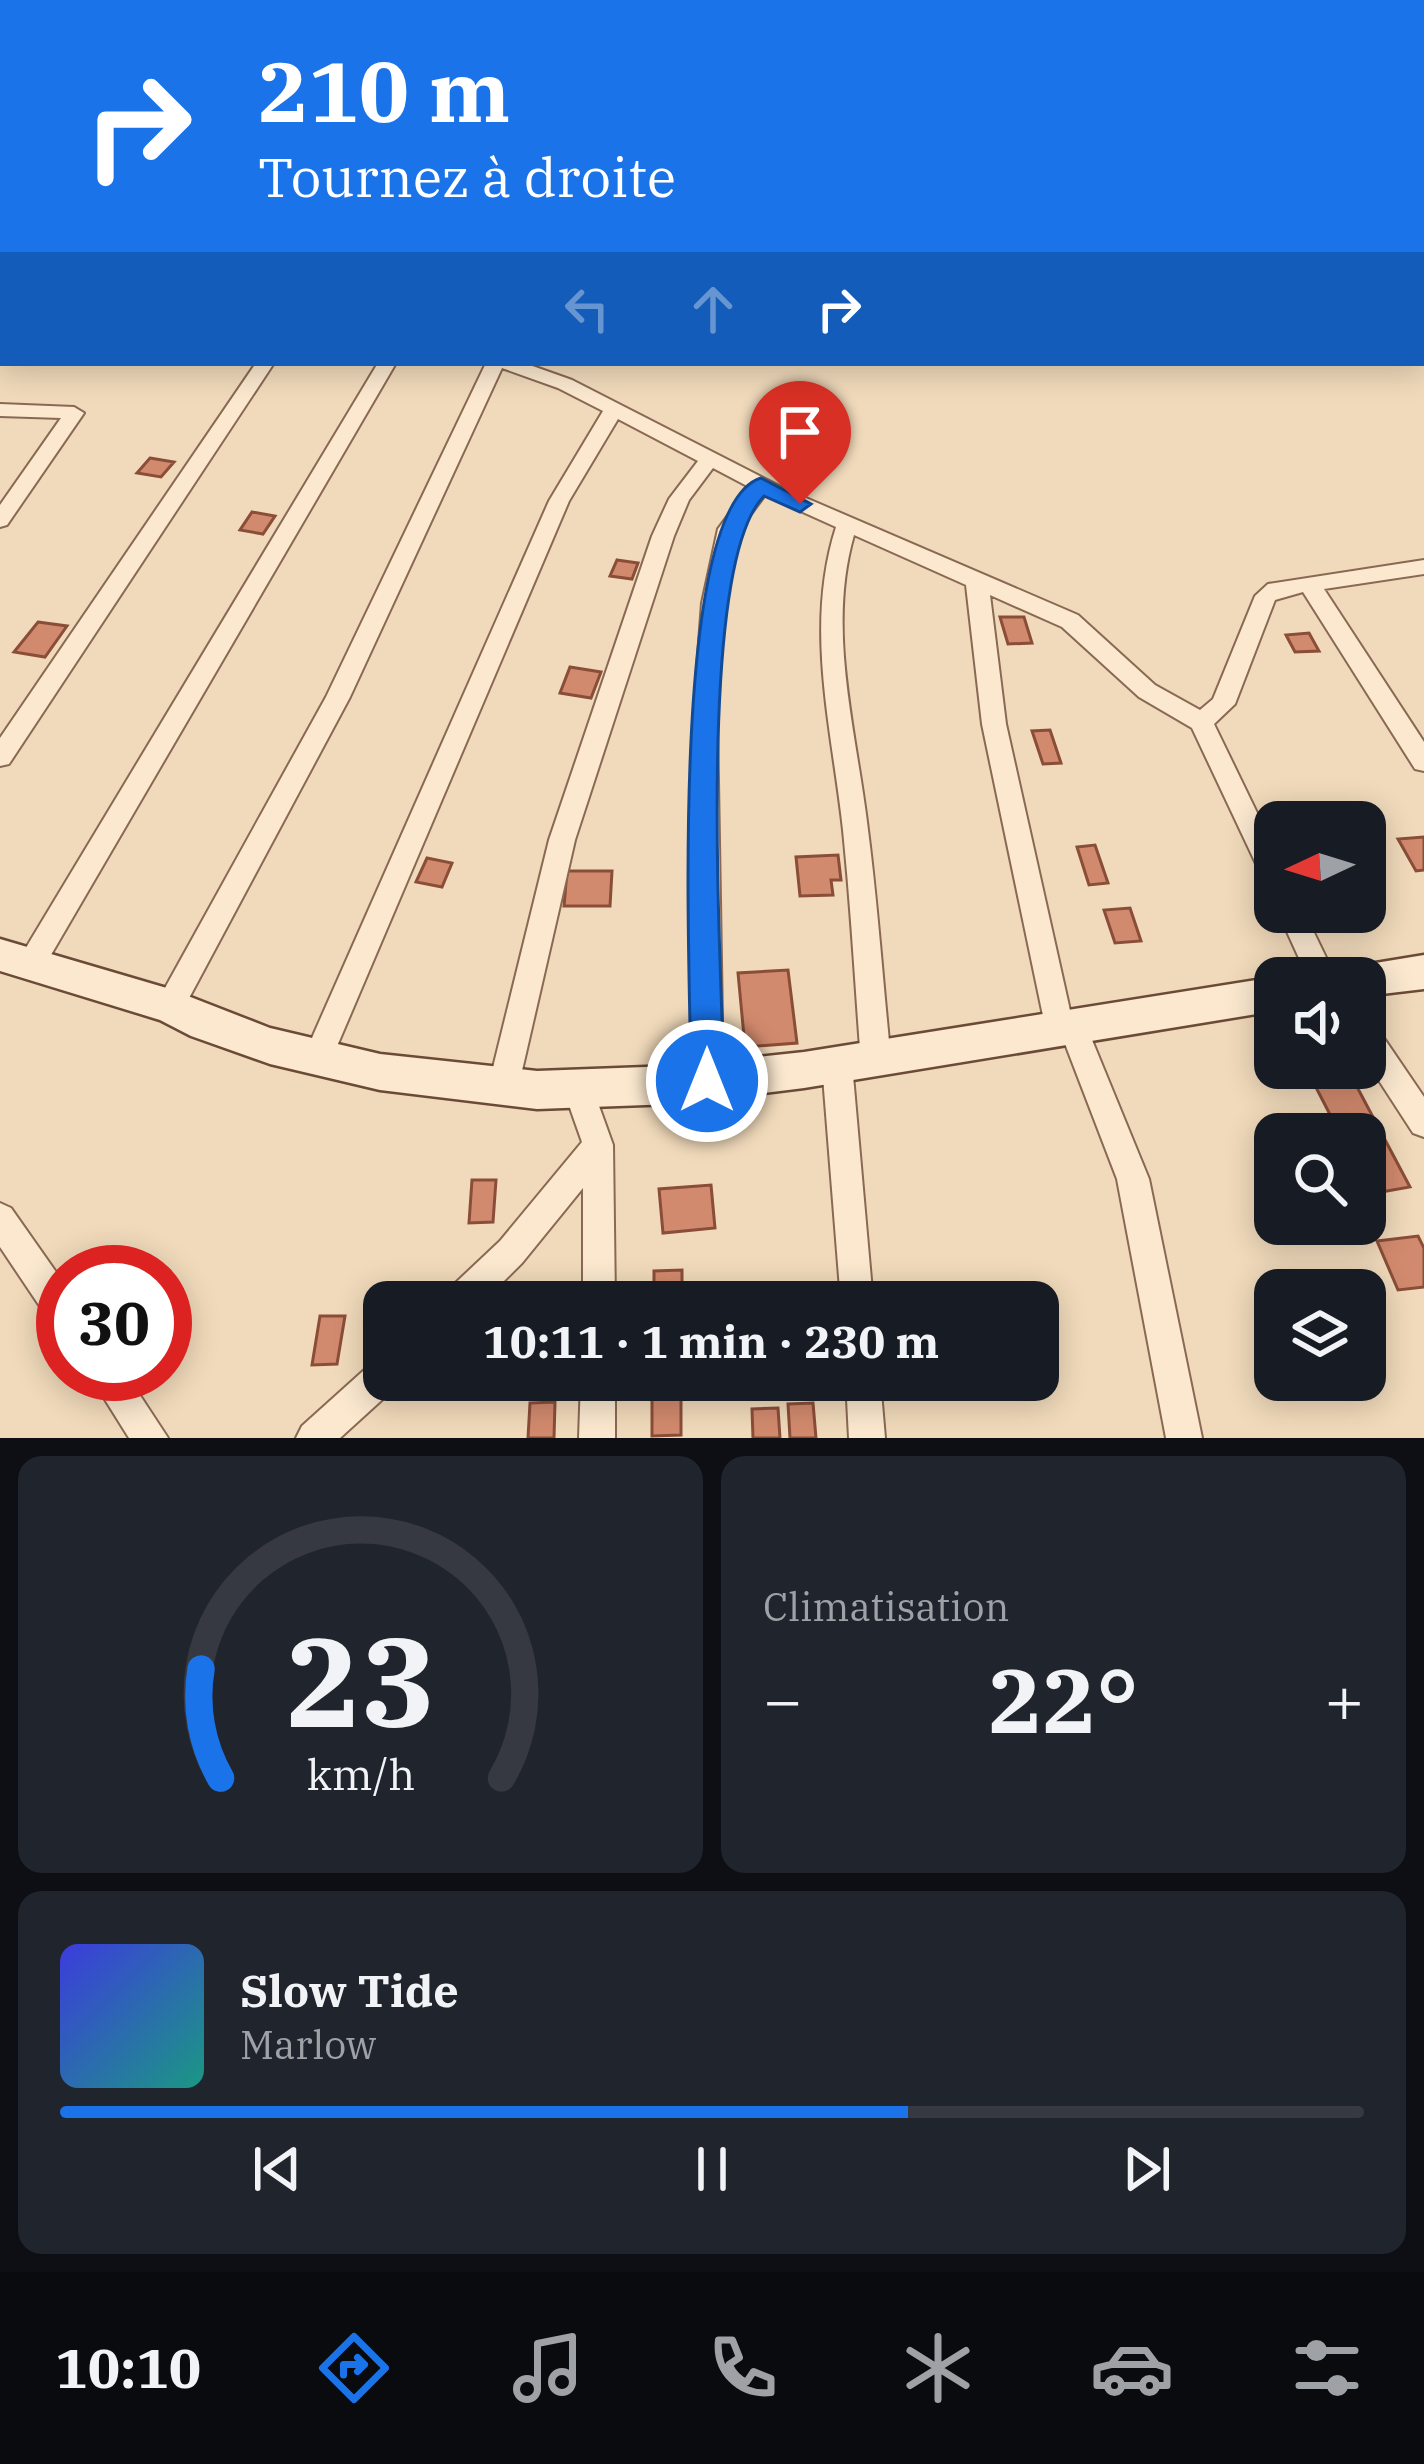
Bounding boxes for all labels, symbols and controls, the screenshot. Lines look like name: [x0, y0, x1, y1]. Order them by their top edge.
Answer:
text: 210 m: [258, 36, 510, 145]
icon: right: [60, 48, 216, 204]
text: Tournez à droite: [258, 142, 676, 212]
icon: left: [554, 276, 620, 342]
icon: ahead: [680, 276, 746, 342]
icon: right: [806, 276, 872, 342]
pin: [749, 381, 851, 504]
icon: arrive: [767, 399, 833, 465]
north arrow: [1254, 801, 1386, 933]
map controls: [1254, 801, 1386, 1401]
button: sound: [1254, 957, 1386, 1089]
position arrow: [644, 1018, 770, 1144]
button: search: [1254, 1113, 1386, 1245]
speed limit sign: 30: [36, 1245, 192, 1401]
button: layers: [1254, 1269, 1386, 1401]
text: 10:11 · 1 min · 230 m: [483, 1312, 939, 1370]
text: Climatisation: [763, 1581, 1009, 1632]
text: 23: [286, 1599, 435, 1761]
text: 22°: [988, 1641, 1139, 1758]
text: −: [763, 1656, 803, 1742]
text: +: [1324, 1656, 1364, 1742]
text: km/h: [306, 1745, 415, 1801]
text: Slow Tide: [240, 1961, 459, 2019]
text: Marlow: [240, 2019, 376, 2070]
icon: previous: [244, 2136, 310, 2202]
icon: pause: [679, 2136, 745, 2202]
icon: next: [1114, 2136, 1180, 2202]
icon: directions: [312, 2326, 396, 2410]
icon: music: [506, 2326, 590, 2410]
icon: phone: [701, 2326, 785, 2410]
icon: climate: [896, 2326, 980, 2410]
icon: car: [1090, 2326, 1174, 2410]
icon: filters: [1285, 2326, 1369, 2410]
text: 10:10: [55, 2333, 201, 2403]

